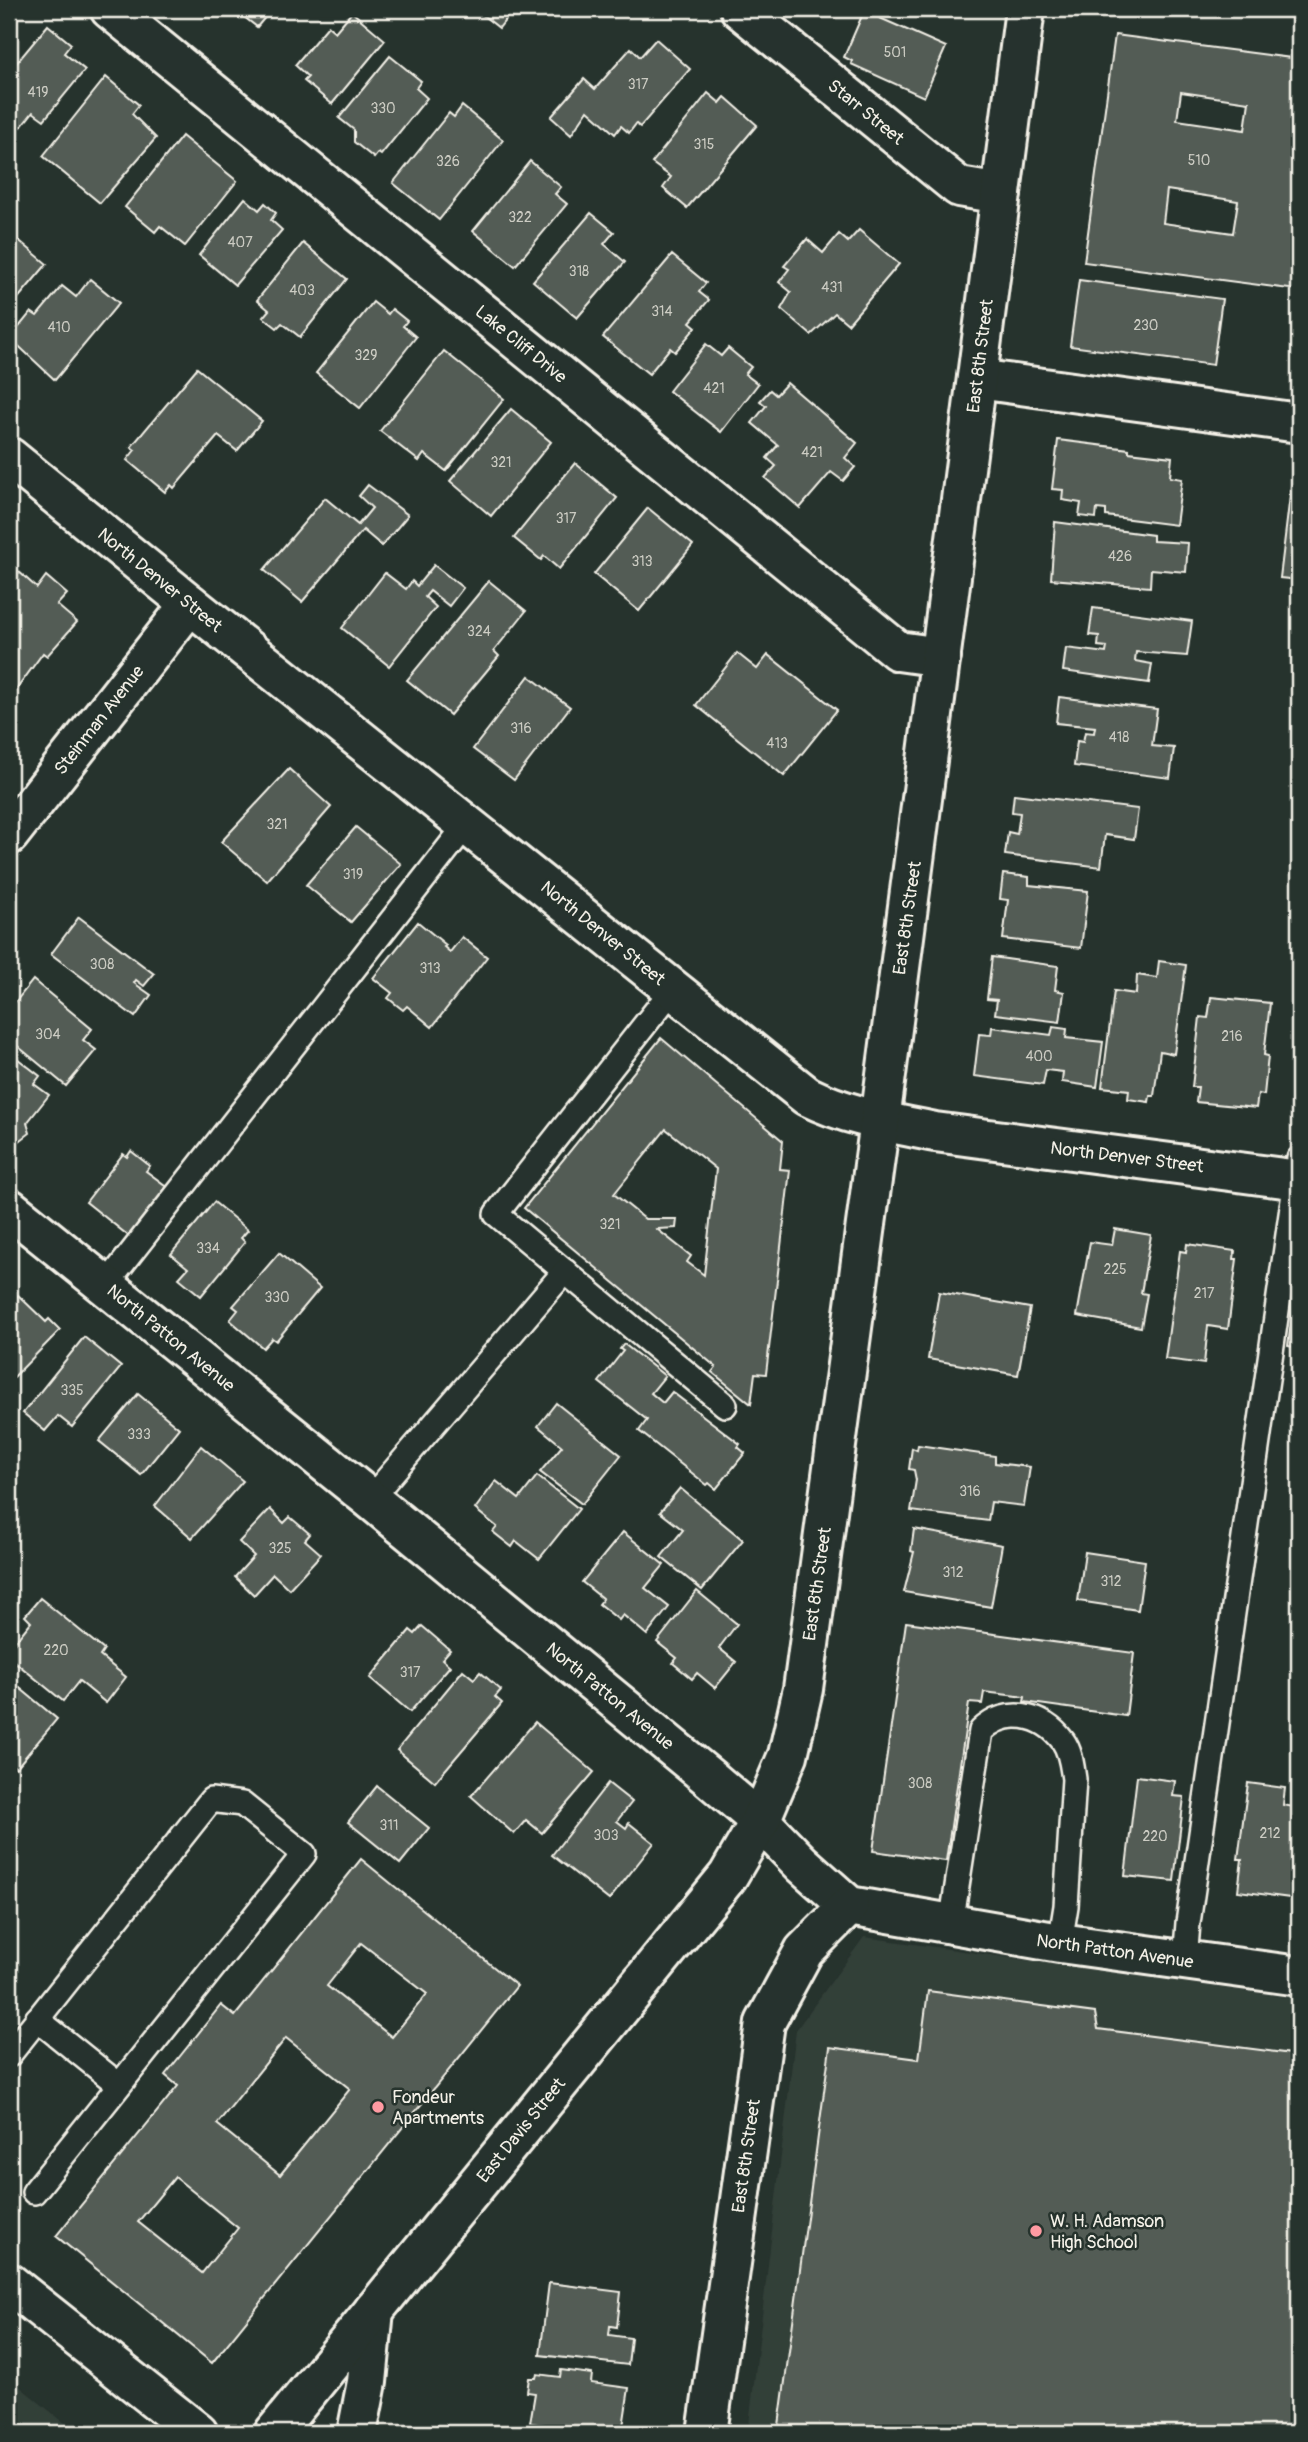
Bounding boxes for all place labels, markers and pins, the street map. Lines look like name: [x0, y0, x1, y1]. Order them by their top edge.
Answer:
place label: Fondeur Apartments: [392, 2086, 484, 2130]
marker: Fondeur Apartments: [370, 2099, 386, 2115]
place label: W. H. Adamson High School: [1050, 2210, 1164, 2254]
marker: W. H. Adamson High School: [1028, 2223, 1044, 2239]

